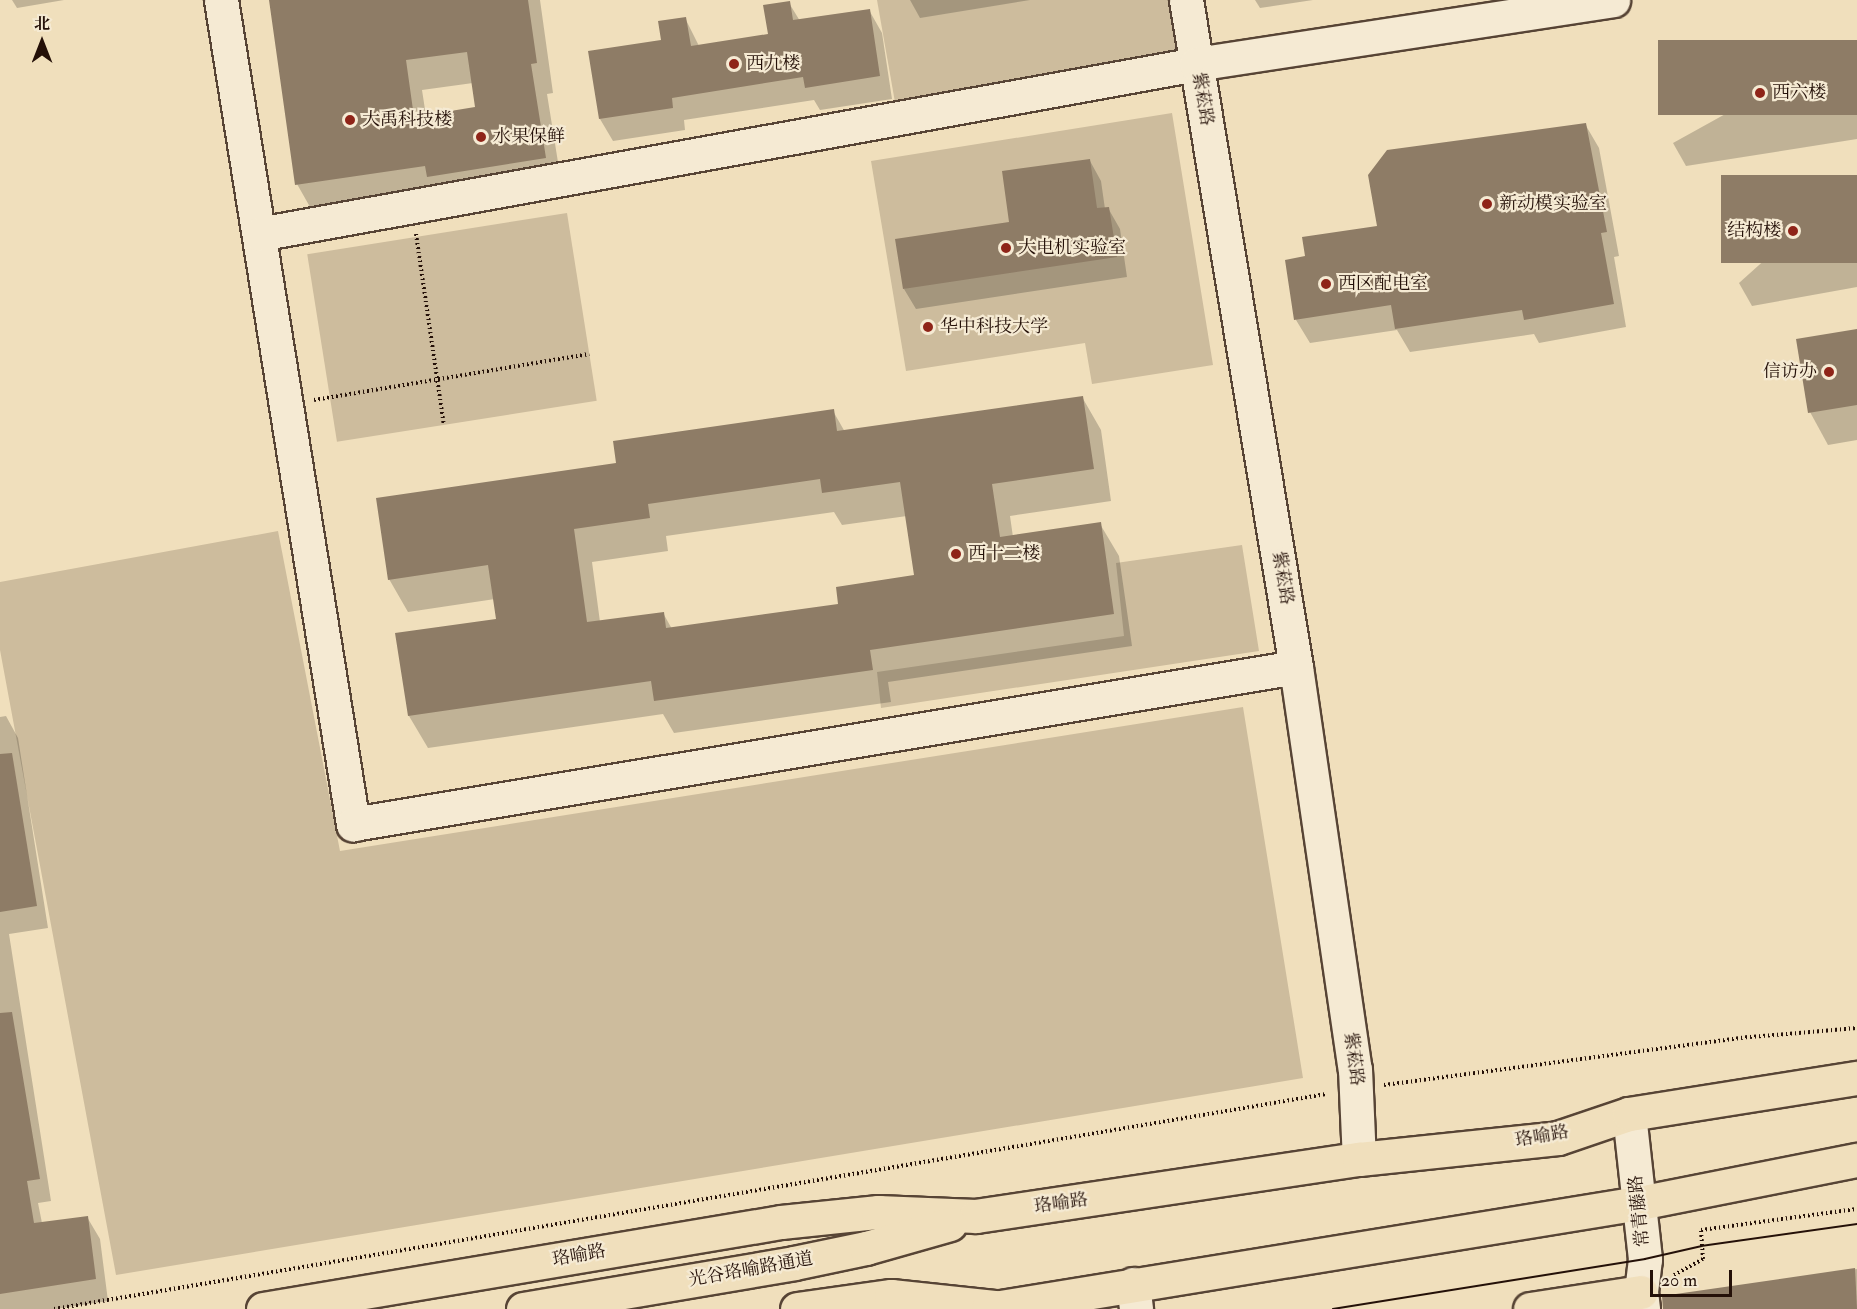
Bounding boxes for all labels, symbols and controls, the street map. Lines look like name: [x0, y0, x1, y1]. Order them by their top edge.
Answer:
north arrow: [12, 12, 72, 72]
text: 北: [34, 14, 50, 34]
place label: 西九楼: [746, 53, 800, 75]
marker: 西九楼: [727, 57, 741, 71]
street label: 紫菘路: [1187, 71, 1217, 127]
place label: 西六楼: [1772, 82, 1826, 104]
marker: 西六楼: [1753, 86, 1767, 100]
place label: 大禹科技楼: [362, 109, 452, 131]
marker: 大禹科技楼: [343, 113, 357, 127]
place label: 水果保鲜: [493, 126, 565, 148]
marker: 水果保鲜: [474, 130, 488, 144]
place label: 新动模实验室: [1499, 193, 1607, 215]
marker: 新动模实验室: [1480, 197, 1494, 211]
place label: 结构楼: [1727, 220, 1781, 242]
marker: 结构楼: [1786, 224, 1800, 238]
place label: 大电机实验室: [1018, 237, 1126, 259]
marker: 大电机实验室: [999, 241, 1013, 255]
place label: 西区配电室: [1338, 273, 1428, 295]
marker: 西区配电室: [1319, 277, 1333, 291]
place label: 华中科技大学: [940, 316, 1048, 338]
marker: 华中科技大学: [921, 320, 935, 334]
place label: 信访办: [1763, 361, 1817, 383]
marker: 信访办: [1822, 365, 1836, 379]
place label: 西十二楼: [968, 543, 1040, 565]
marker: 西十二楼: [949, 547, 963, 561]
street label: 紫菘路: [1267, 550, 1297, 606]
street label: 紫菘路: [1339, 1031, 1367, 1087]
street label: 珞喻路: [1514, 1122, 1570, 1152]
street label: 常青藤路: [1625, 1174, 1655, 1248]
street label: 珞喻路: [1033, 1190, 1089, 1218]
street label: 珞喻路: [551, 1241, 607, 1271]
street label: 光谷珞喻路通道: [687, 1248, 815, 1292]
scale bar: [1653, 1258, 1736, 1296]
text: 20 m: [1661, 1269, 1697, 1292]

